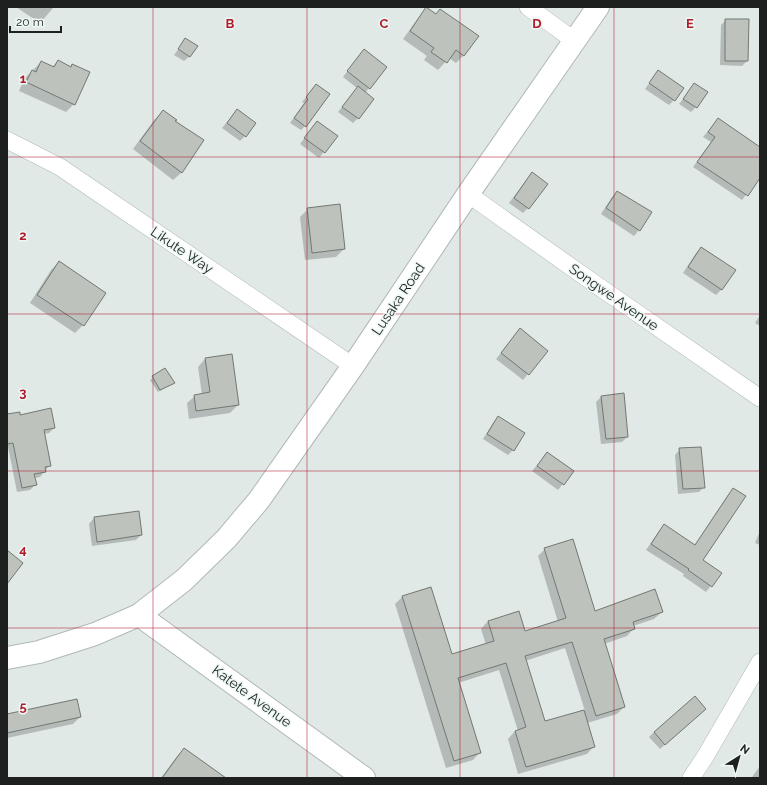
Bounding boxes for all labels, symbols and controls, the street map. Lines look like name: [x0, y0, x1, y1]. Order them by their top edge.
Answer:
scale bar: [10, 8, 61, 34]
text: 20 m: [16, 15, 44, 29]
text: B: [226, 16, 235, 31]
text: C: [380, 16, 389, 31]
text: D: [532, 16, 542, 31]
text: E: [686, 16, 694, 31]
text: 1: [20, 71, 27, 86]
street label: Likute Way: [148, 223, 217, 277]
text: 2: [19, 228, 27, 243]
street label: Lusaka Road: [368, 260, 428, 338]
street label: Songwe Avenue: [566, 260, 662, 334]
text: 3: [19, 385, 27, 400]
text: 4: [19, 542, 27, 557]
street label: Katete Avenue: [209, 662, 295, 730]
text: 5: [19, 699, 27, 714]
north arrow: [719, 737, 759, 777]
text: N: [737, 742, 752, 757]

